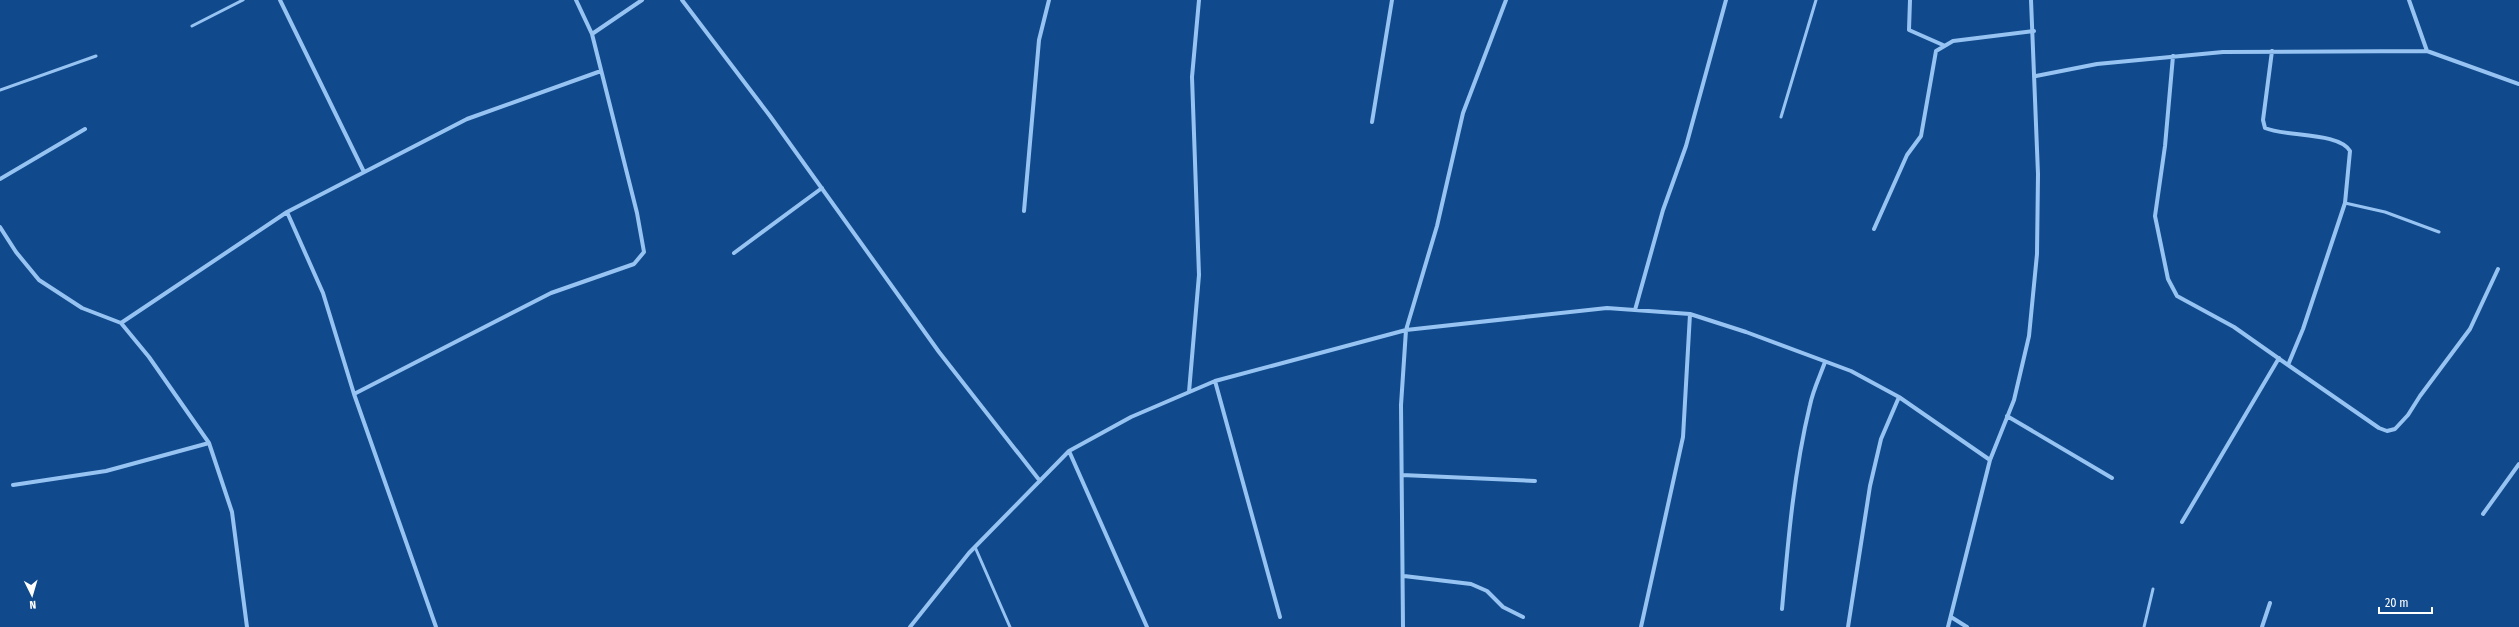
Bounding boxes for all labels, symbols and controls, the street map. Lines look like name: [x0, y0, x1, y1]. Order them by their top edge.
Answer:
north arrow: [12, 575, 52, 615]
scale bar: [2379, 589, 2432, 615]
text: 20 m: [2385, 596, 2409, 610]
text: N: [29, 598, 37, 611]

